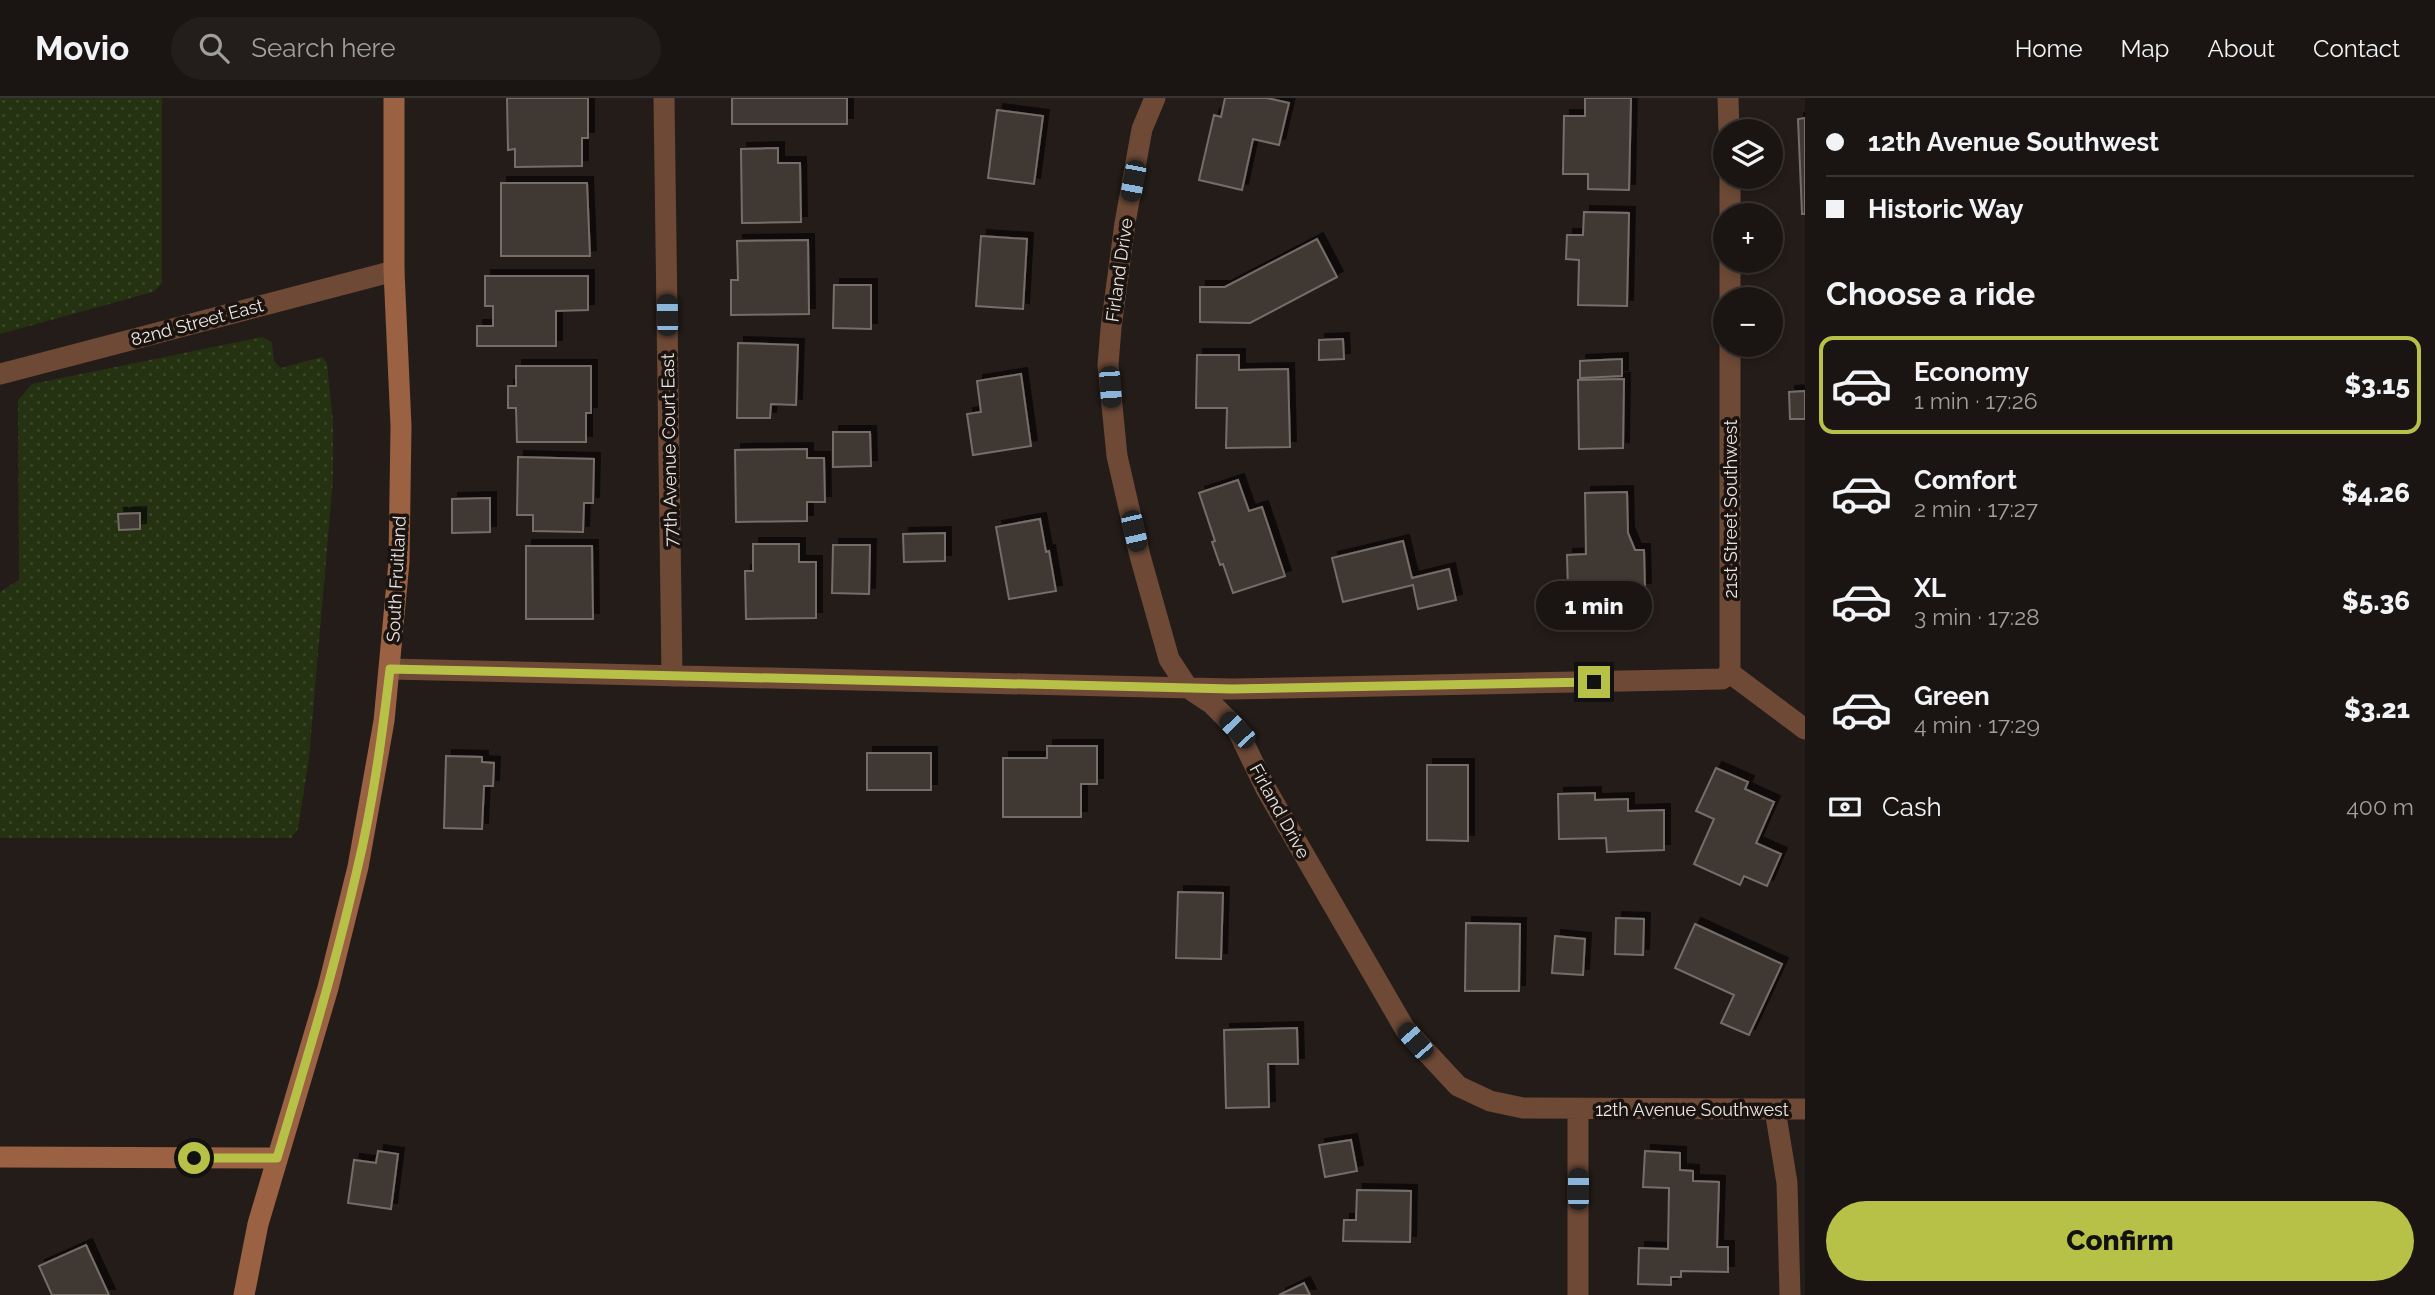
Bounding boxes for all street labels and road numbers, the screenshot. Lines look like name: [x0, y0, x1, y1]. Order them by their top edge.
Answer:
street label: Firland Drive: [1101, 216, 1137, 323]
street label: 82nd Street East: [128, 294, 266, 350]
street label: 77th Avenue Court East: [657, 353, 681, 547]
street label: 21st Street Southwest: [1720, 419, 1741, 599]
street label: South Fruitland: [382, 515, 410, 643]
street label: Firland Drive: [1245, 760, 1315, 862]
street label: 12th Avenue Southwest: [1595, 1099, 1789, 1120]

